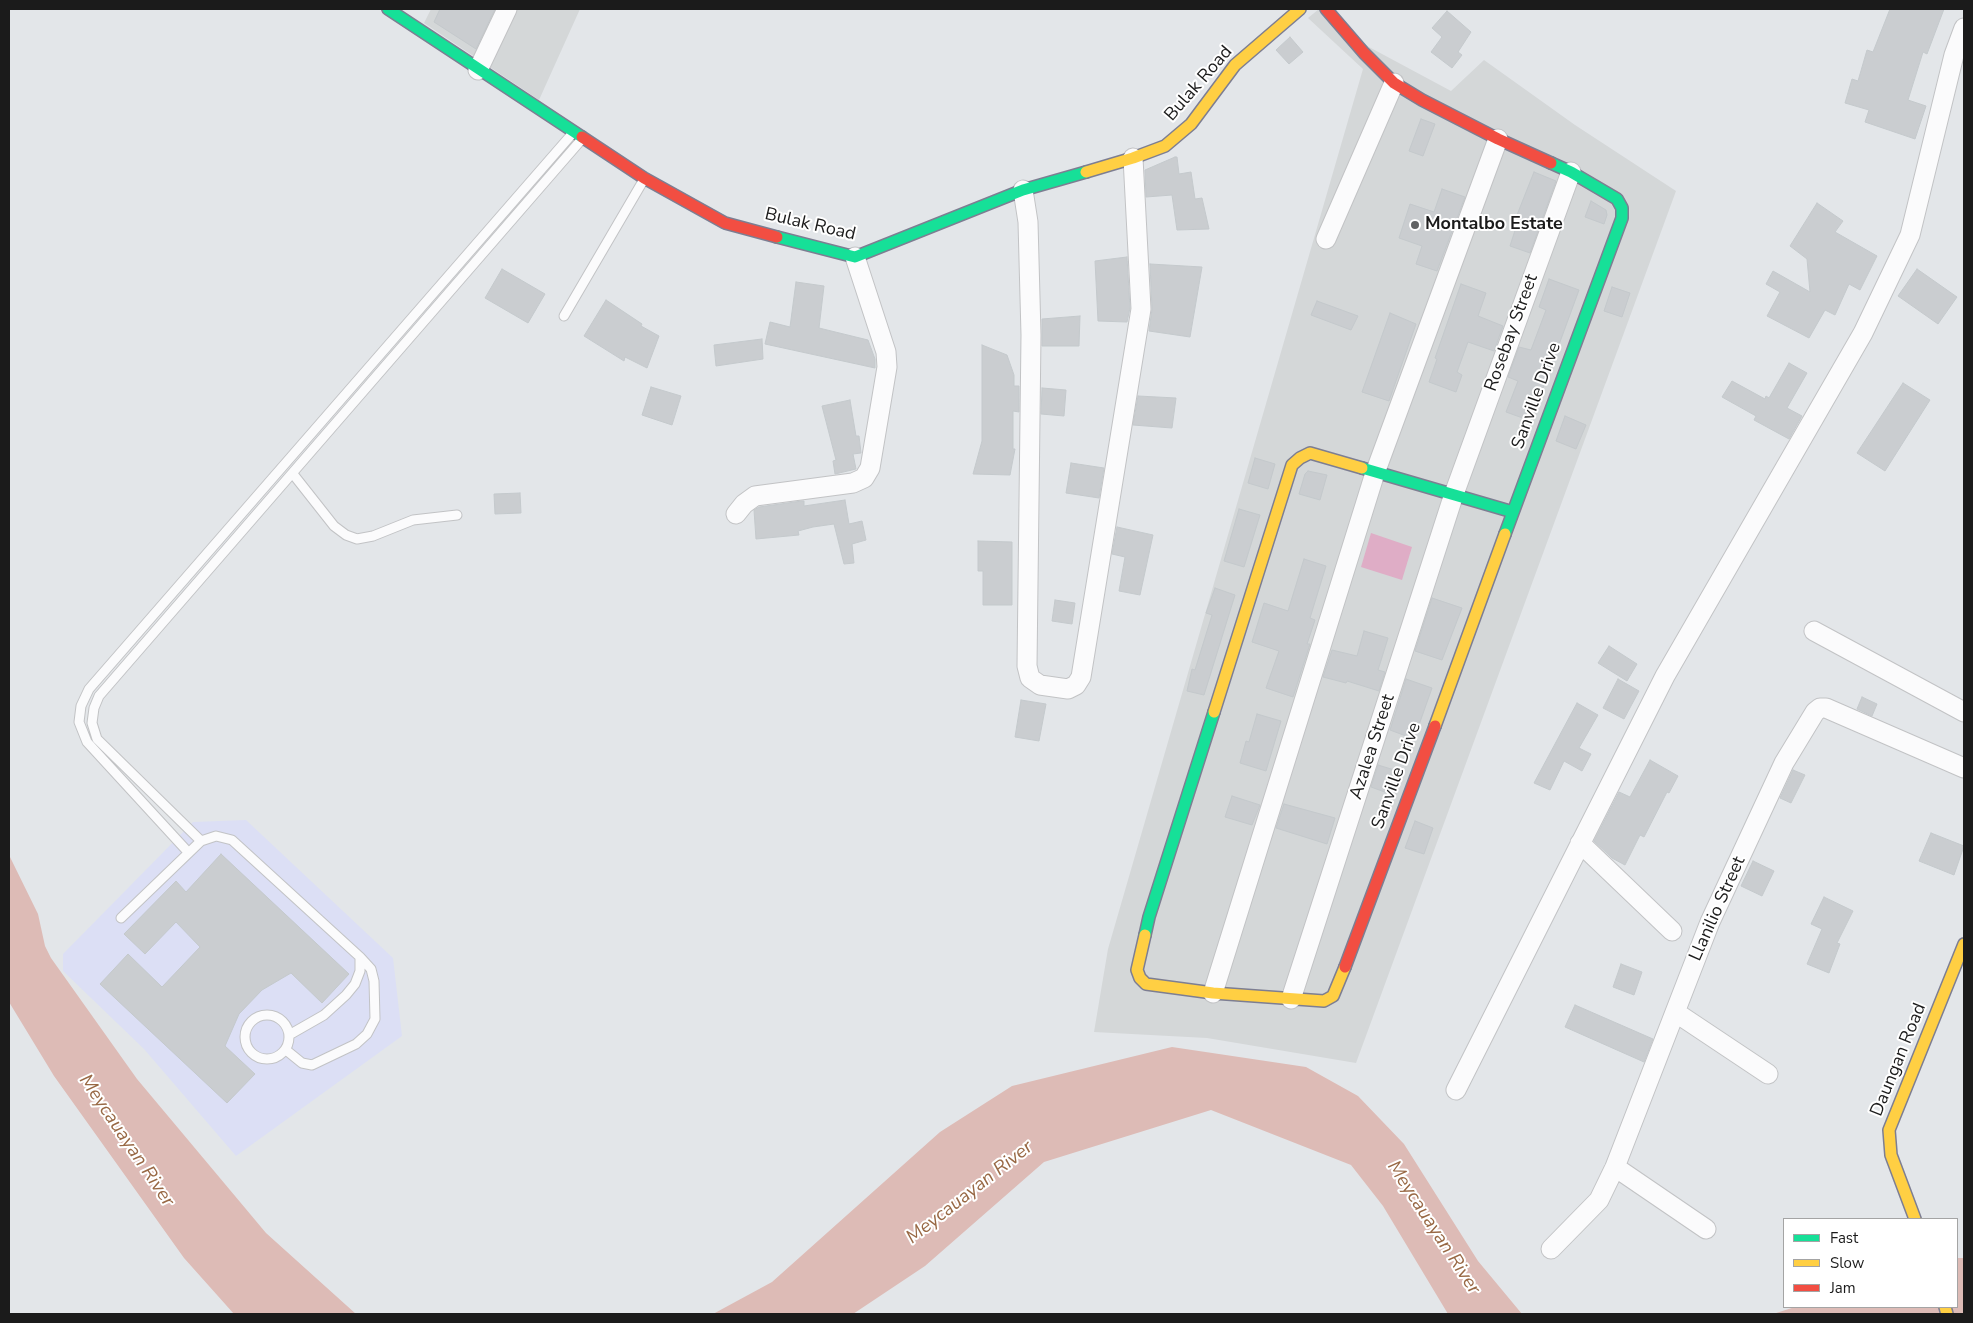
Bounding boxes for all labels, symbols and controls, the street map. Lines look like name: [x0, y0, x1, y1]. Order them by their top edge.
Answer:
street label: Bulak Road: [1160, 42, 1238, 126]
street label: Bulak Road: [762, 204, 858, 246]
place label: Montalbo Estate: [1425, 214, 1563, 236]
marker: Montalbo Estate: [1409, 219, 1421, 231]
street label: Rosebay Street: [1481, 272, 1543, 394]
street label: Sanville Drive: [1508, 340, 1566, 452]
street label: Azalea Street: [1346, 692, 1400, 802]
street label: Sanville Drive: [1368, 720, 1426, 832]
street label: Llanilio Street: [1685, 853, 1751, 965]
street label: Daungan Road: [1867, 1000, 1931, 1120]
water label: Meycauayan River: [73, 1071, 179, 1211]
water label: Meycauayan River: [902, 1137, 1038, 1249]
water label: Meycauayan River: [1381, 1157, 1485, 1299]
legend: [1783, 1218, 1958, 1308]
text: Fast: [1830, 1228, 1858, 1248]
text: Slow: [1830, 1253, 1864, 1273]
text: Jam: [1830, 1278, 1856, 1298]

